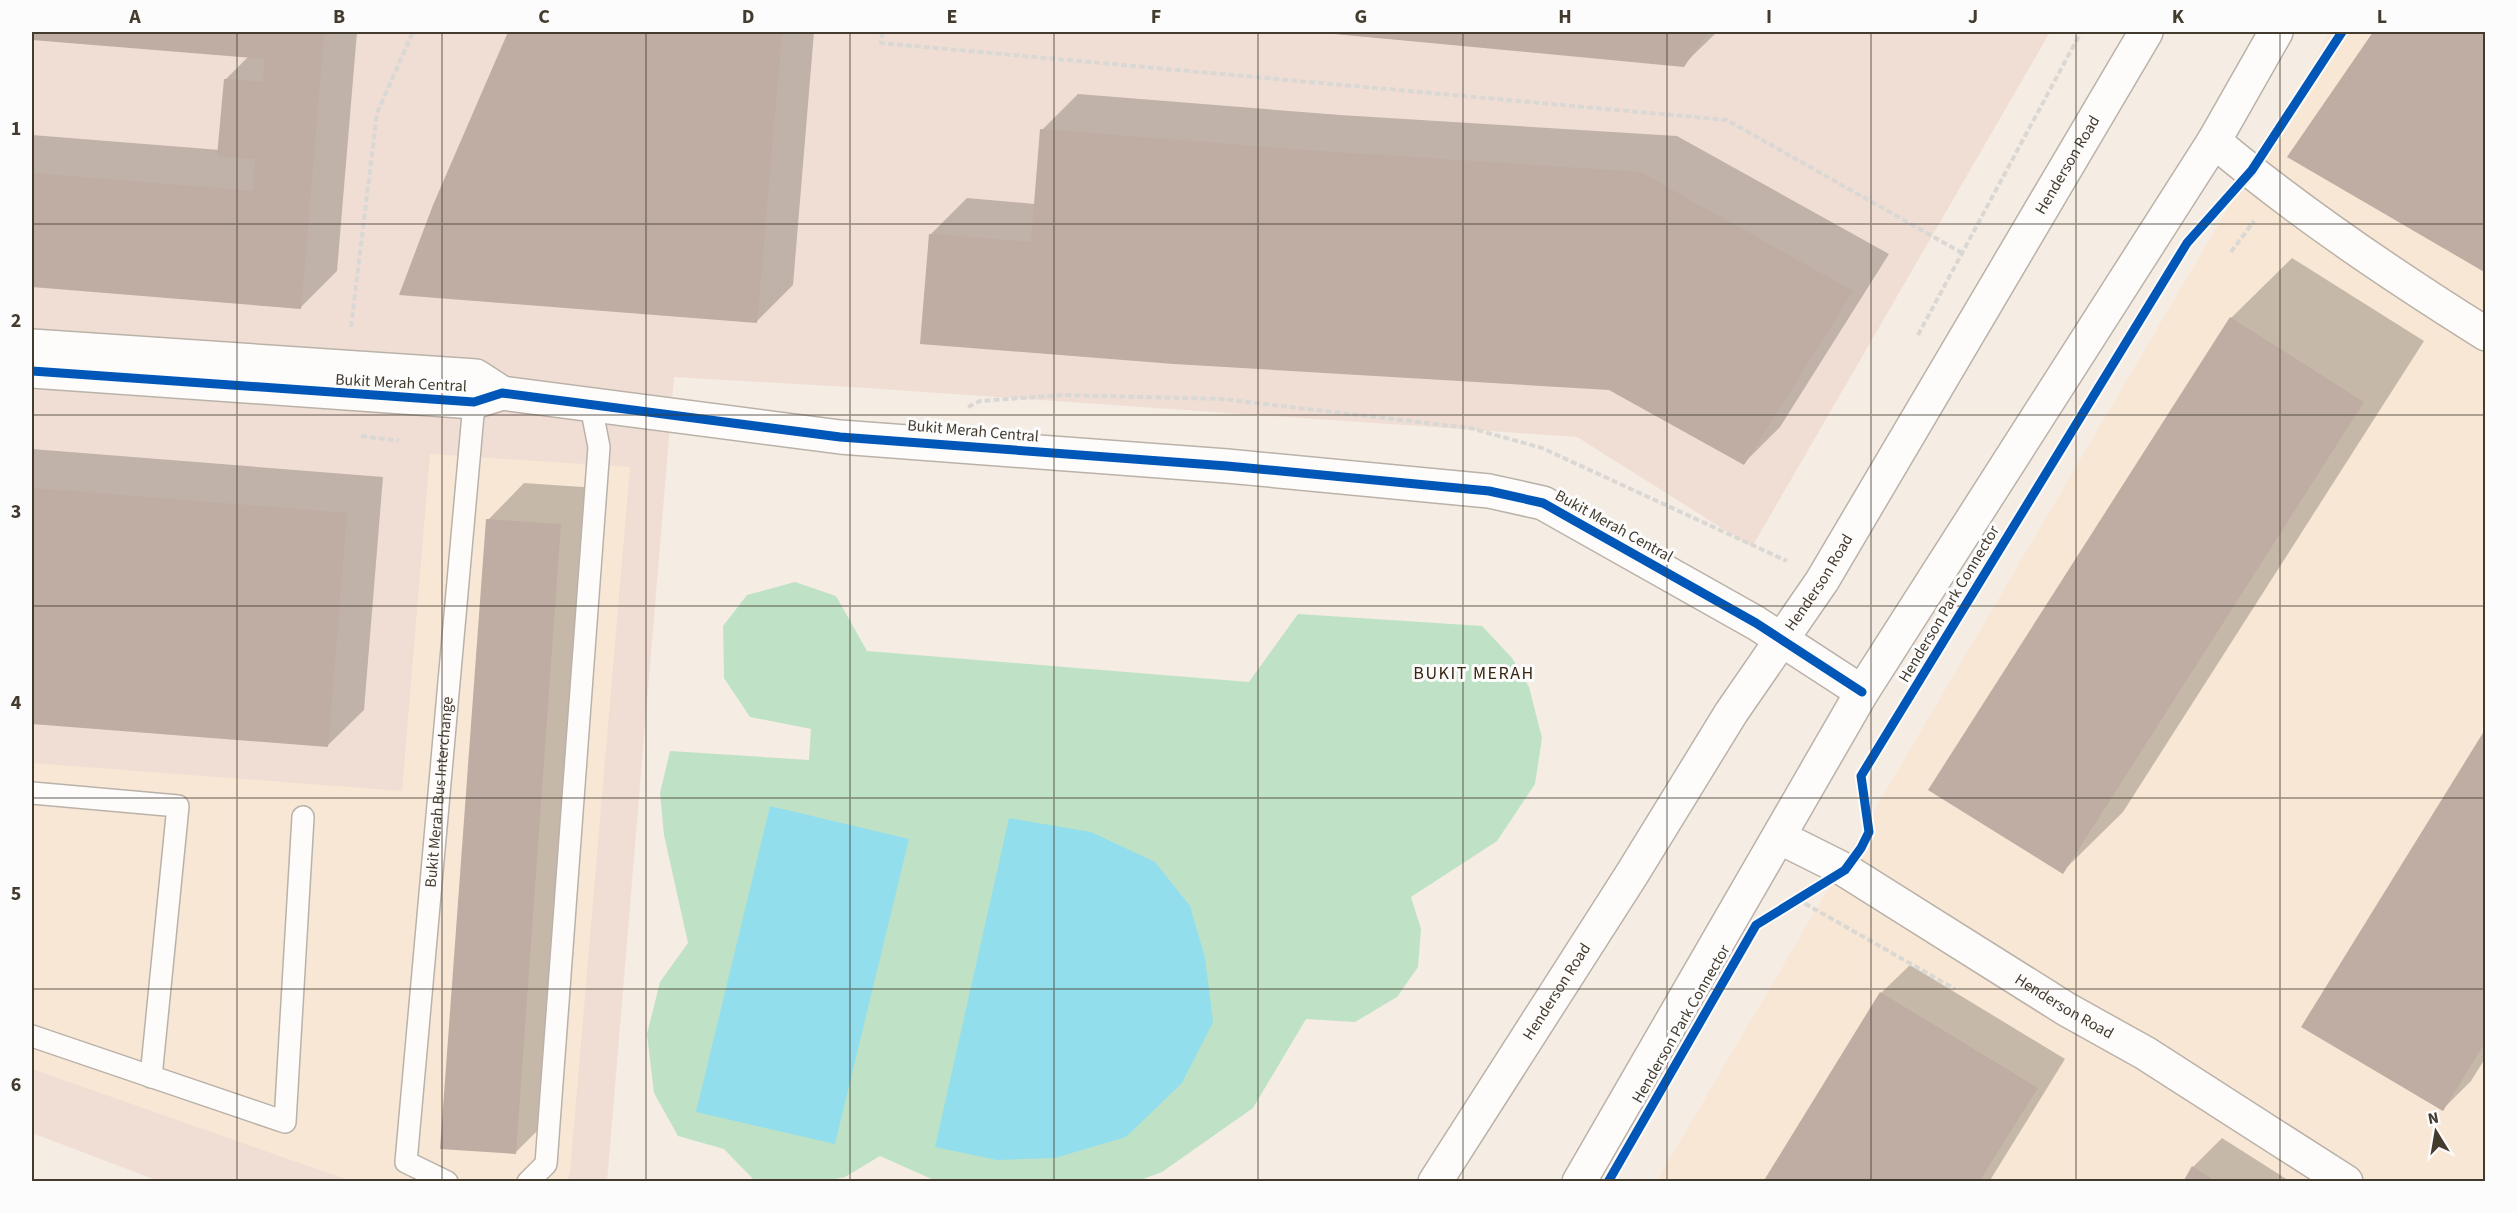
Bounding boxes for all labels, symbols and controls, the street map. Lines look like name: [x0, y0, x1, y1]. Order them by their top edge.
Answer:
text: A: [128, 3, 141, 31]
text: B: [333, 3, 345, 31]
text: C: [538, 3, 550, 31]
text: D: [742, 3, 754, 31]
text: E: [947, 3, 957, 31]
text: F: [1151, 3, 1161, 31]
text: G: [1355, 3, 1367, 31]
text: H: [1558, 3, 1572, 31]
text: I: [1766, 3, 1772, 31]
text: J: [1968, 3, 1978, 31]
text: K: [2172, 3, 2185, 31]
text: L: [2377, 3, 2387, 31]
street label: Henderson Road: [2030, 112, 2105, 218]
text: 1: [11, 115, 21, 143]
text: 2: [11, 307, 21, 335]
street label: Bukit Merah Central: [335, 369, 467, 397]
street label: Bukit Merah Central: [906, 414, 1040, 448]
street label: Bukit Merah Central: [1551, 484, 1677, 568]
text: 3: [11, 498, 21, 526]
street label: Henderson Park Connector: [1893, 521, 2005, 687]
street label: Henderson Road: [1780, 530, 1858, 635]
district label: BUKIT MERAH: [1413, 661, 1535, 686]
text: 4: [11, 689, 22, 717]
street label: Bukit Merah Bus Interchange: [420, 696, 459, 889]
text: 5: [11, 880, 21, 908]
street label: Henderson Road: [1518, 939, 1596, 1044]
street label: Henderson Park Connector: [1627, 940, 1736, 1107]
street label: Henderson Road: [2011, 969, 2117, 1044]
text: 6: [11, 1071, 21, 1099]
north arrow: [2406, 1102, 2466, 1162]
text: N: [2426, 1106, 2441, 1130]

